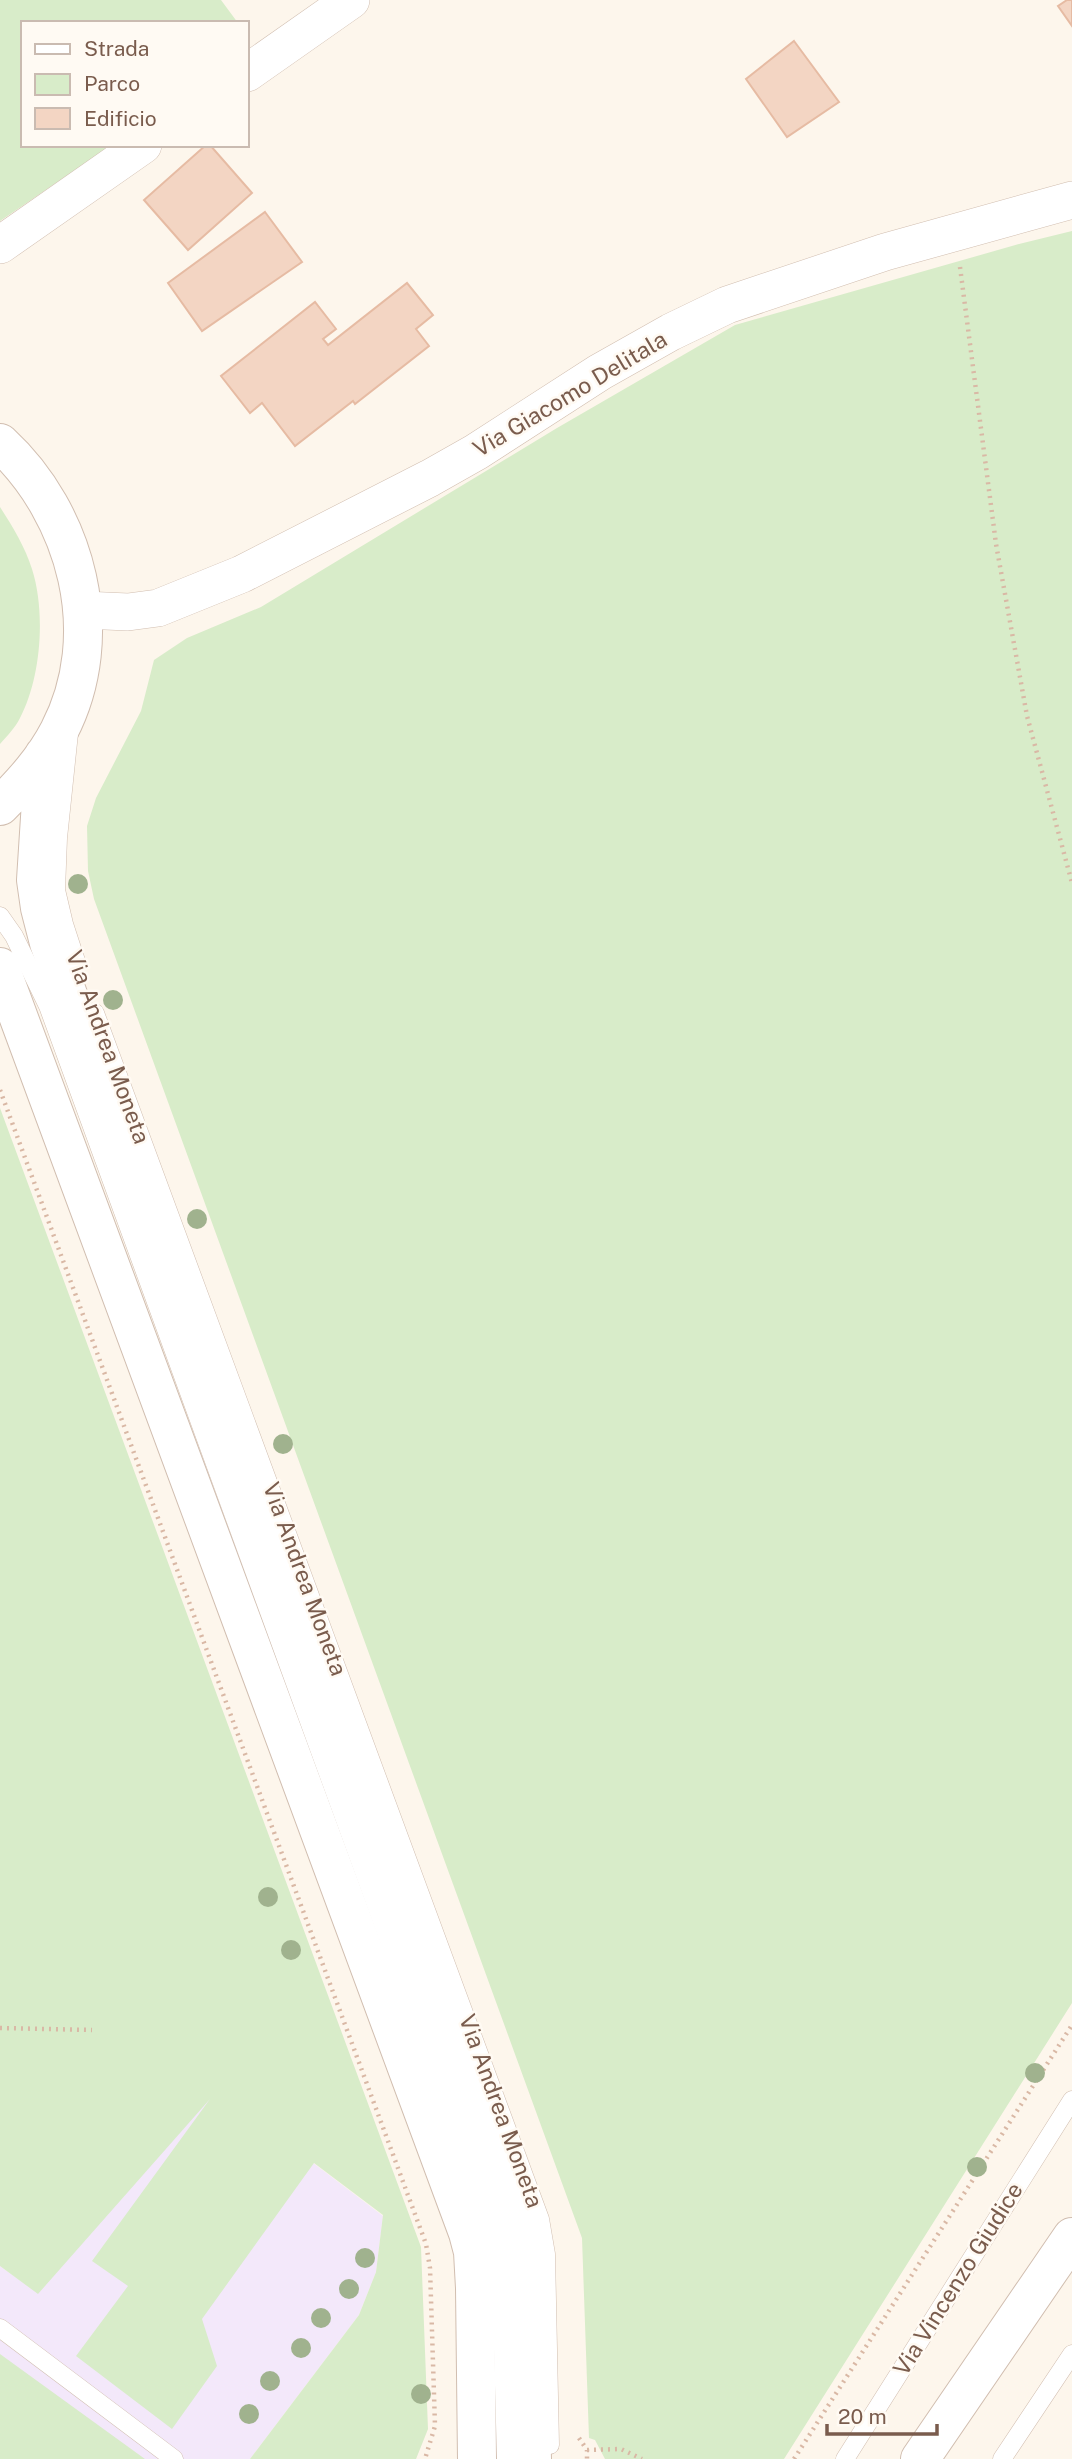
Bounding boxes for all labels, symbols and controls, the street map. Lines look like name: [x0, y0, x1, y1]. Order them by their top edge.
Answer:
legend: [21, 21, 248, 147]
text: Strada: [84, 36, 149, 61]
text: Parco: [84, 71, 140, 96]
text: Edificio: [84, 106, 157, 131]
street label: Via Giacomo Delitala: [468, 325, 671, 462]
street label: Via Andrea Moneta: [61, 947, 156, 1147]
street label: Via Andrea Moneta: [258, 1479, 353, 1679]
street label: Via Andrea Moneta: [454, 2011, 549, 2211]
street label: Via Vincenzo Giudice: [887, 2177, 1028, 2380]
scale bar: [827, 2392, 937, 2436]
text: 20 m: [838, 2404, 887, 2429]

